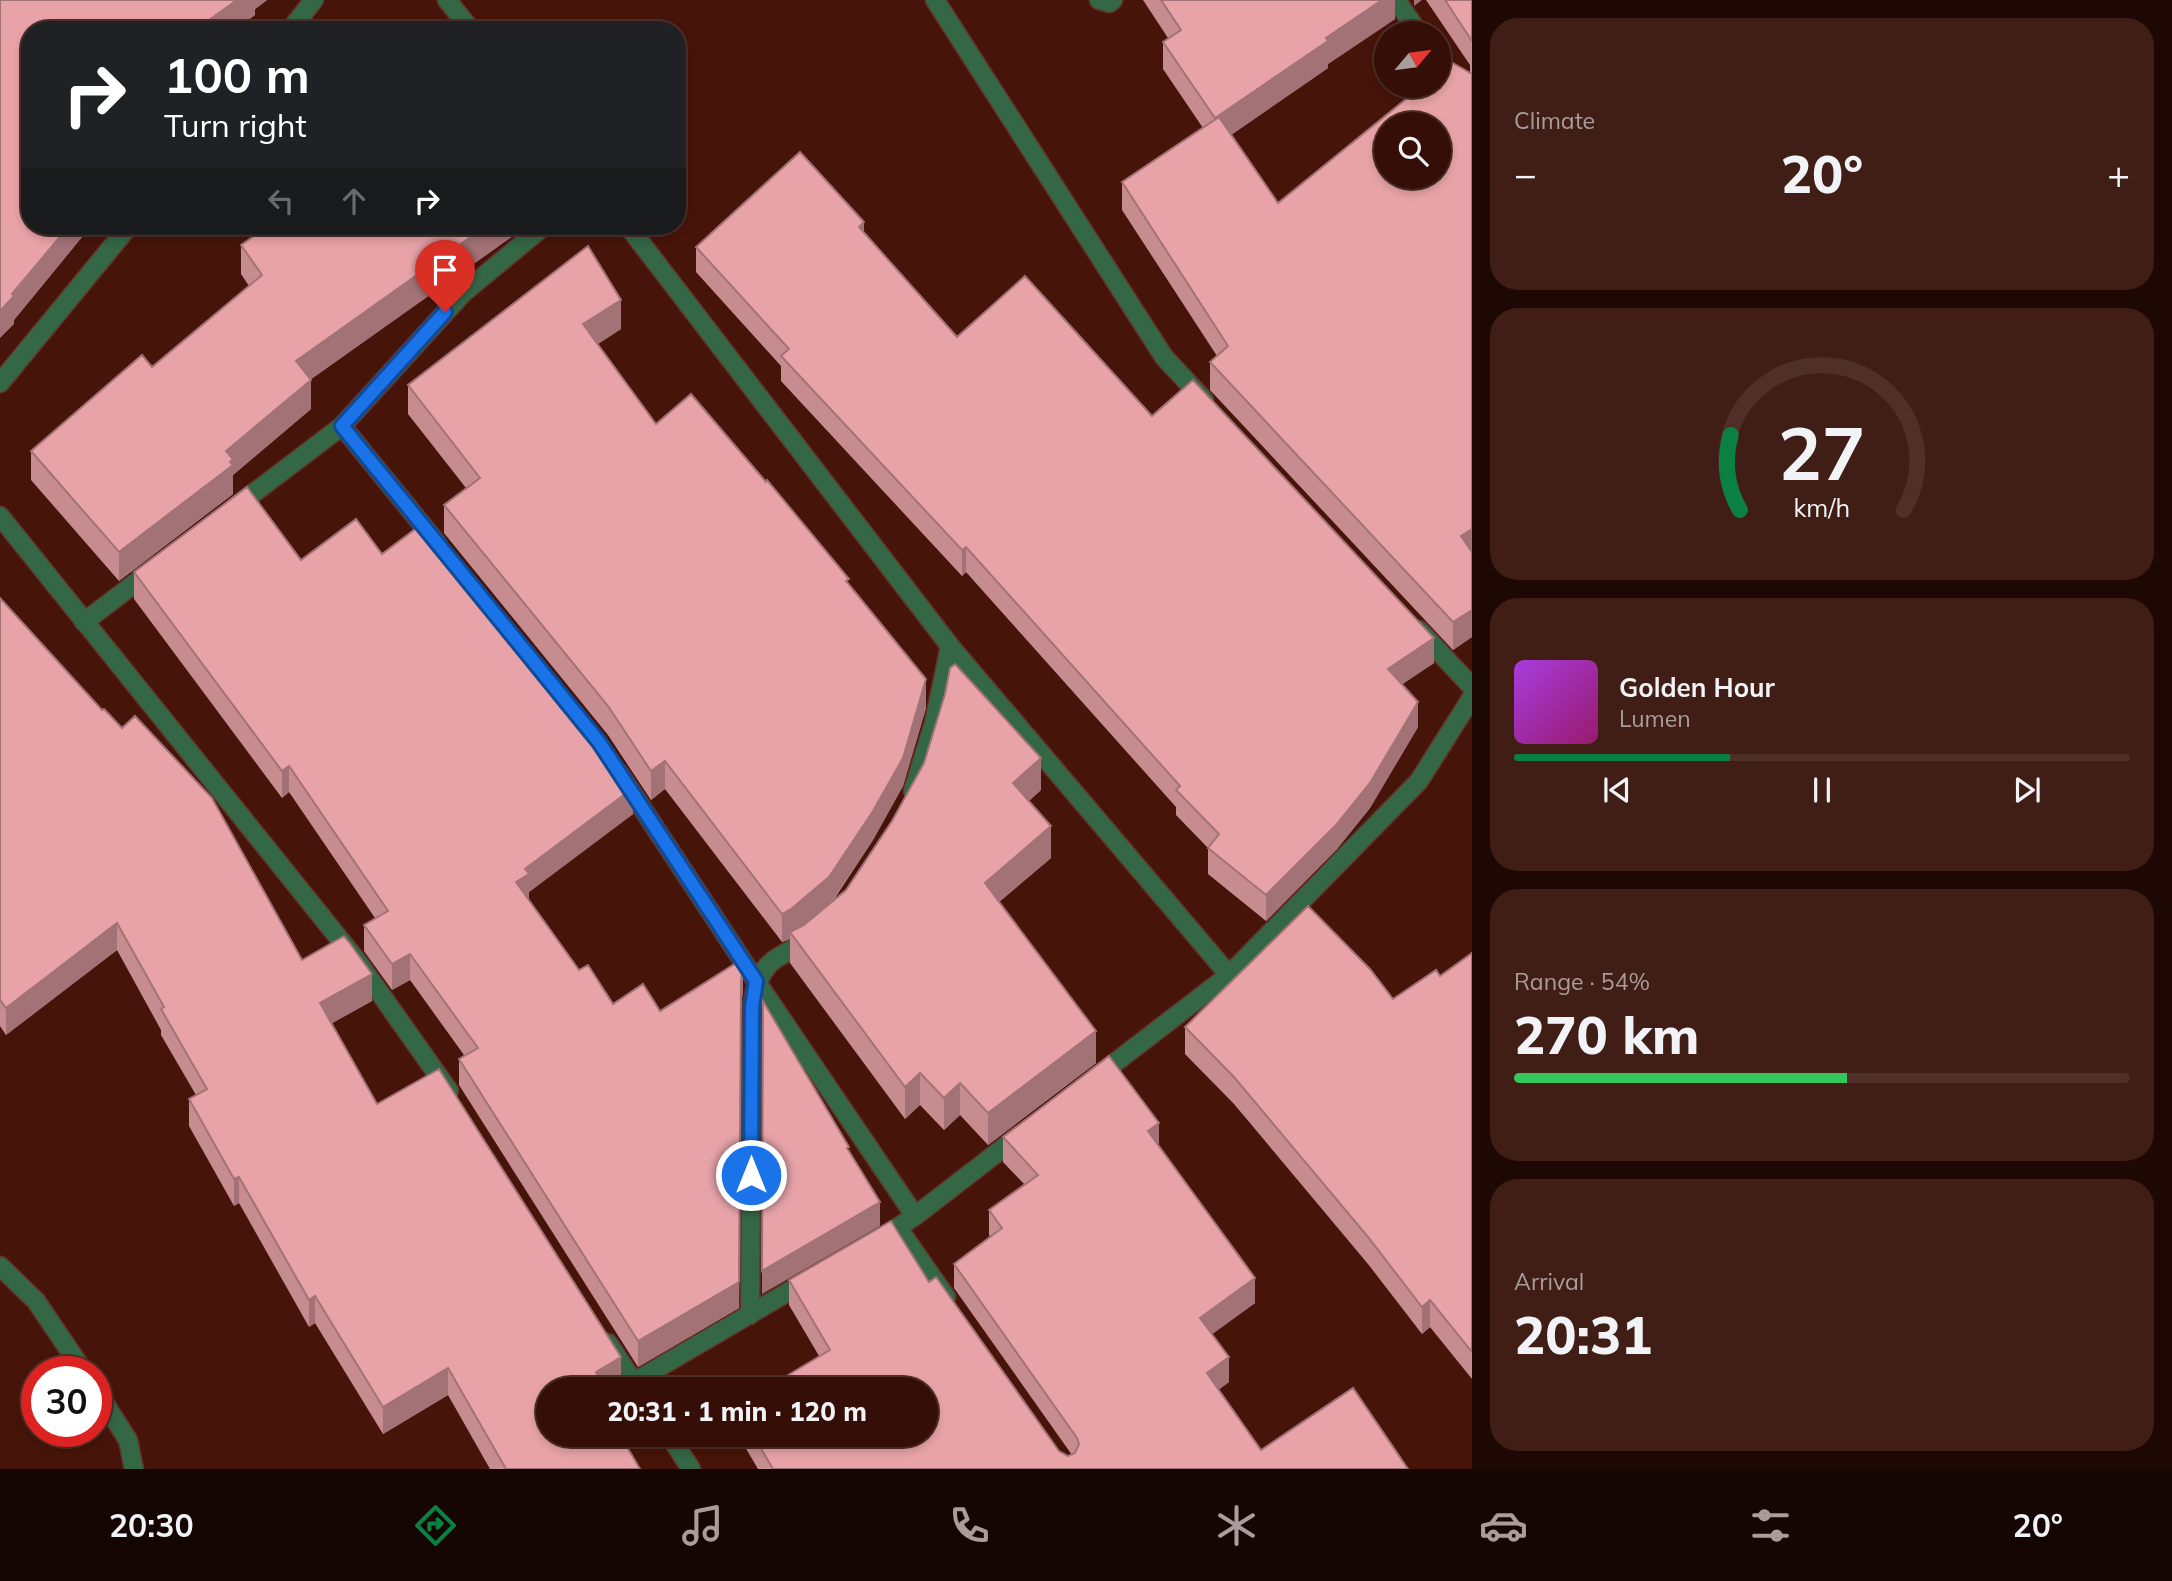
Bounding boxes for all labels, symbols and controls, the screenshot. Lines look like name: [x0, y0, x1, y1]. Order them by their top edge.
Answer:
north arrow: [1374, 21, 1451, 98]
map controls: [1374, 21, 1451, 189]
text: 100 m: [164, 44, 310, 105]
icon: right: [49, 49, 140, 140]
text: Turn right: [164, 105, 307, 145]
text: Climate: [1514, 106, 1595, 135]
button: search: [1374, 112, 1451, 189]
text: 20°: [1781, 141, 1863, 206]
text: −: [1514, 150, 1537, 198]
text: +: [2107, 150, 2130, 198]
icon: left: [262, 182, 300, 220]
icon: ahead: [335, 182, 373, 220]
icon: right: [408, 182, 446, 220]
pin: [415, 240, 475, 312]
icon: arrive: [426, 251, 464, 289]
text: 27: [1778, 408, 1866, 499]
text: km/h: [1794, 492, 1850, 523]
text: Golden Hour: [1619, 671, 1775, 704]
text: Lumen: [1619, 704, 1691, 733]
icon: previous: [1598, 771, 1636, 809]
icon: pause: [1803, 771, 1841, 809]
icon: next: [2008, 771, 2046, 809]
text: Range · 54%: [1514, 967, 1650, 996]
text: 270 km: [1514, 1002, 1699, 1067]
position arrow: [714, 1138, 788, 1212]
text: Arrival: [1514, 1267, 1584, 1296]
text: 20:31: [1514, 1302, 1652, 1367]
speed limit sign: 30: [21, 1356, 112, 1447]
text: 20:31 · 1 min · 120 m: [607, 1395, 867, 1428]
icon: directions: [411, 1501, 460, 1550]
icon: music: [678, 1501, 727, 1550]
icon: phone: [945, 1501, 994, 1550]
icon: climate: [1212, 1501, 1261, 1550]
icon: car: [1479, 1501, 1528, 1550]
icon: filters: [1746, 1501, 1795, 1550]
text: 20:30: [109, 1505, 194, 1545]
text: 20°: [2012, 1505, 2063, 1545]

